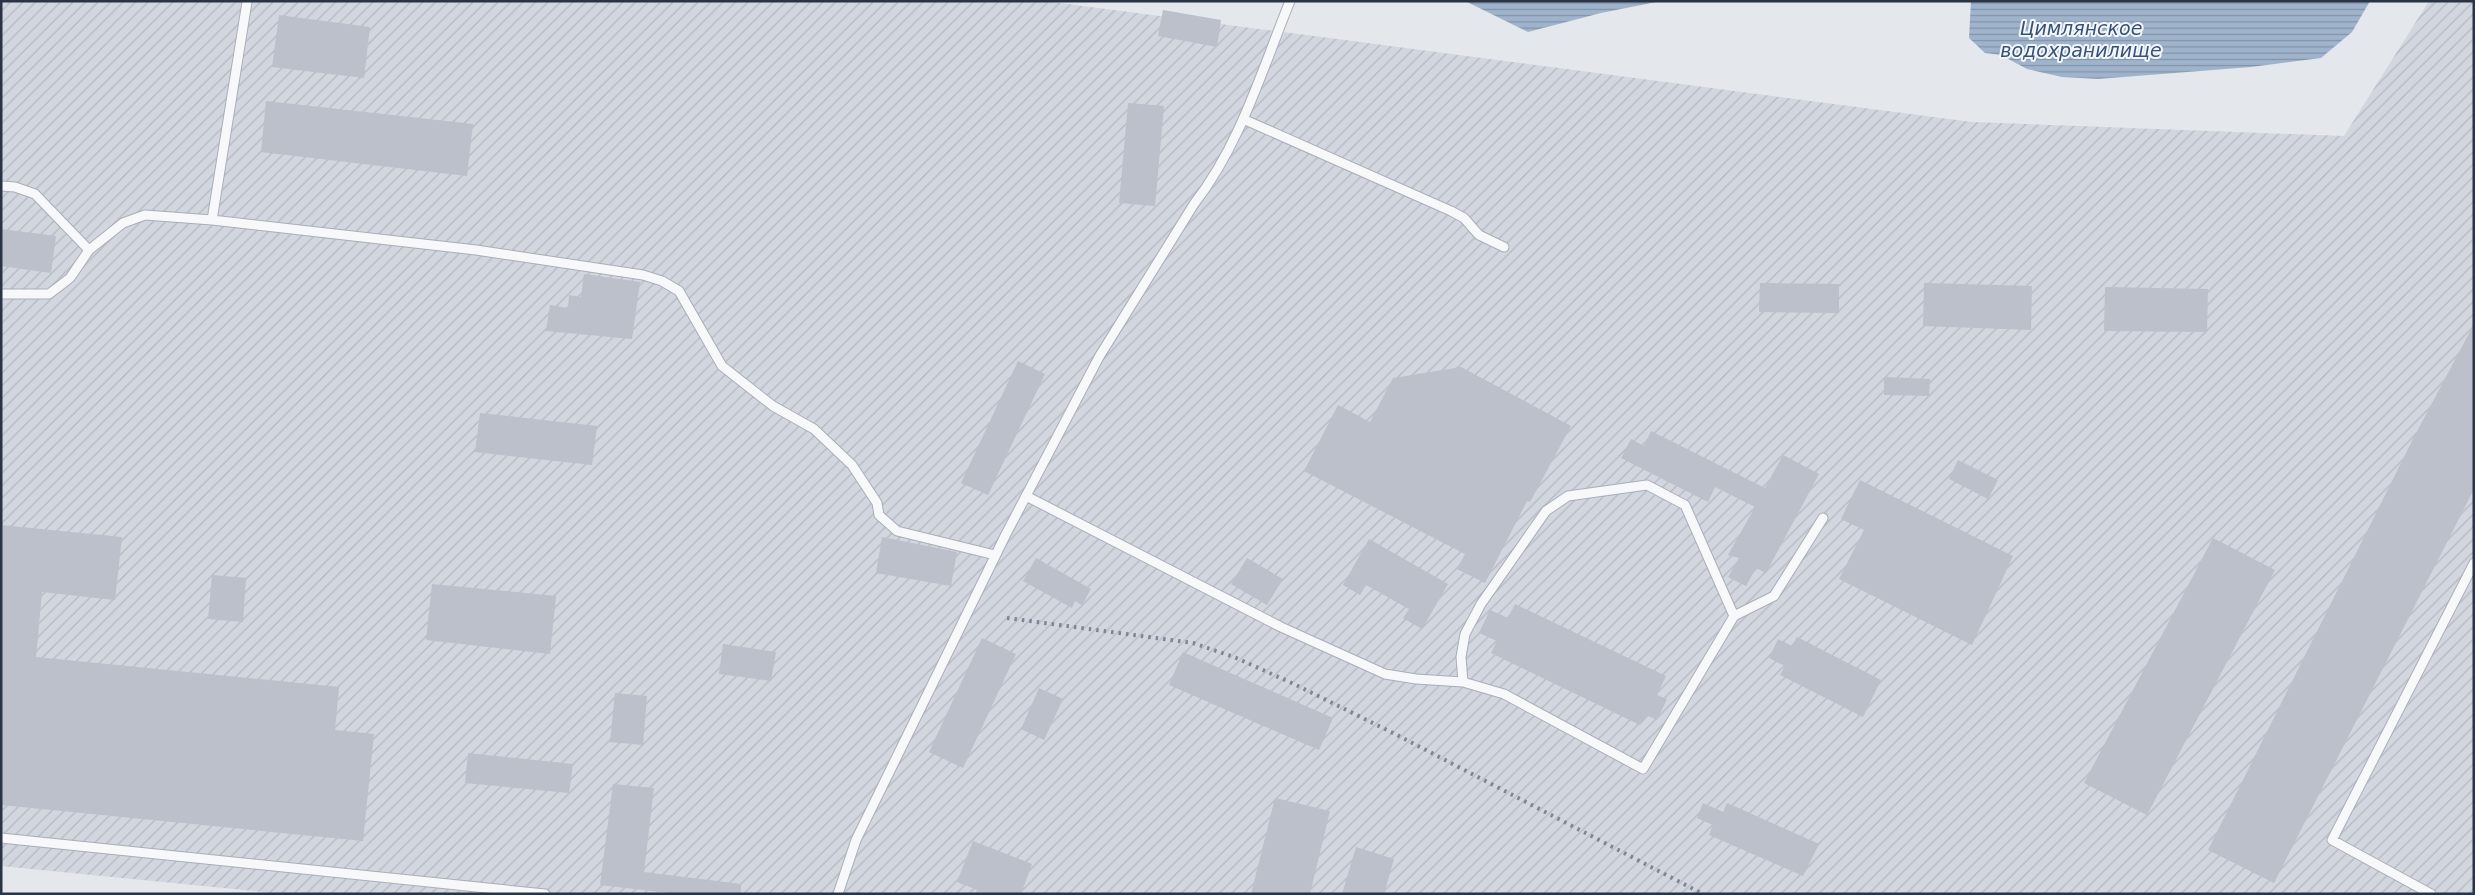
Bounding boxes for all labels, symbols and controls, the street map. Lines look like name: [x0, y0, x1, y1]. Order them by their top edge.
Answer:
water label: Цимлянское водохранилище: [2000, 17, 2162, 61]

